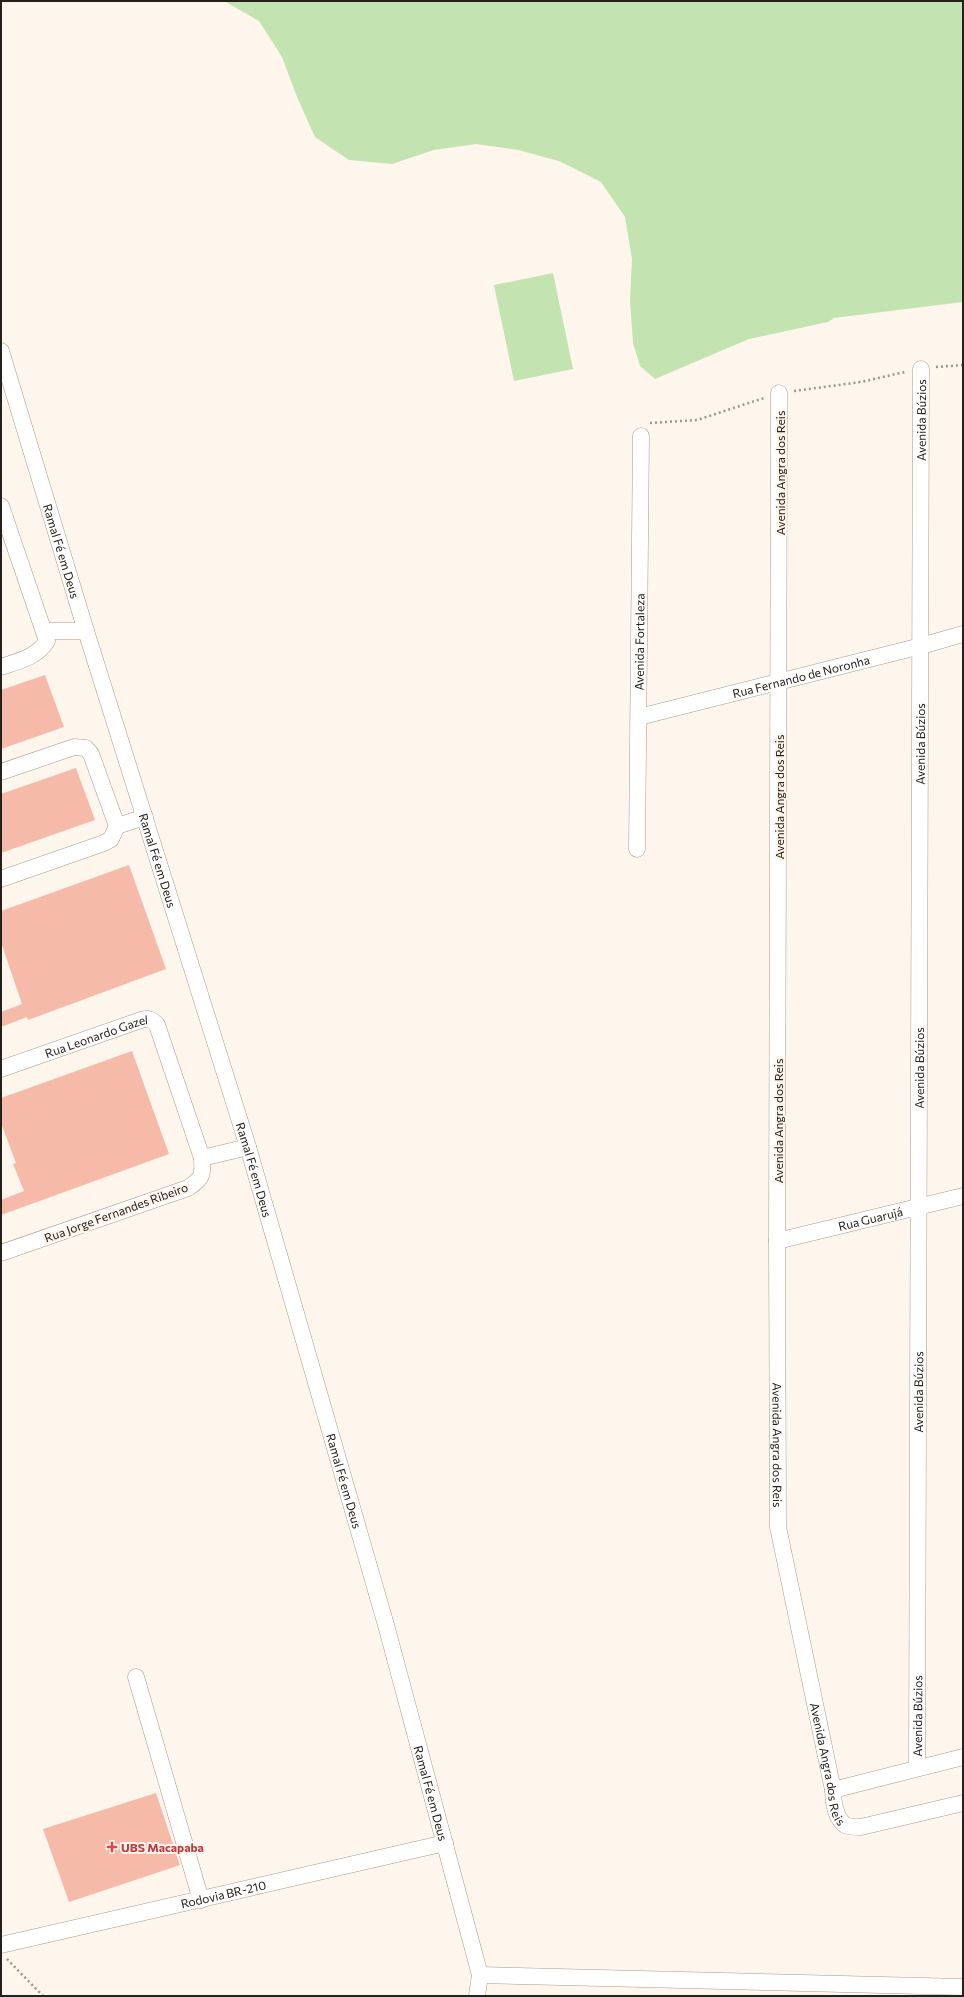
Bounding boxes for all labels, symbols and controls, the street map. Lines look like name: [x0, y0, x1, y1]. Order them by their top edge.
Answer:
street label: Avenida Búzios: [914, 379, 928, 461]
street label: Avenida Angra dos Reis: [773, 411, 787, 535]
street label: Ramal Fé em Deus: [41, 502, 83, 600]
street label: Avenida Fortaleza: [632, 593, 646, 691]
street label: Rua Fernando de Noronha: [731, 652, 871, 700]
street label: Avenida Búzios: [913, 703, 927, 785]
street label: Avenida Angra dos Reis: [772, 735, 786, 859]
street label: Ramal Fé em Deus: [137, 811, 179, 909]
street label: Rua Leonardo Gazel: [43, 1012, 148, 1060]
street label: Avenida Búzios: [912, 1027, 926, 1109]
street label: Avenida Angra dos Reis: [771, 1059, 785, 1183]
street label: Ramal Fé em Deus: [234, 1121, 275, 1219]
street label: Rua Jorge Fernandes Ribeiro: [42, 1179, 190, 1245]
street label: Rua Guarujá: [837, 1204, 904, 1233]
street label: Avenida Búzios: [911, 1351, 925, 1433]
street label: Avenida Angra dos Reis: [770, 1382, 785, 1507]
street label: Ramal Fé em Deus: [324, 1432, 365, 1530]
street label: Avenida Búzios: [910, 1675, 924, 1757]
street label: Avenida Angra dos Reis: [808, 1701, 848, 1828]
street label: Ramal Fé em Deus: [412, 1744, 451, 1842]
place label: UBS Macapaba: [121, 1840, 204, 1854]
marker: UBS Macapaba: [106, 1841, 118, 1853]
street label: Rodovia BR-210: [179, 1877, 267, 1911]

